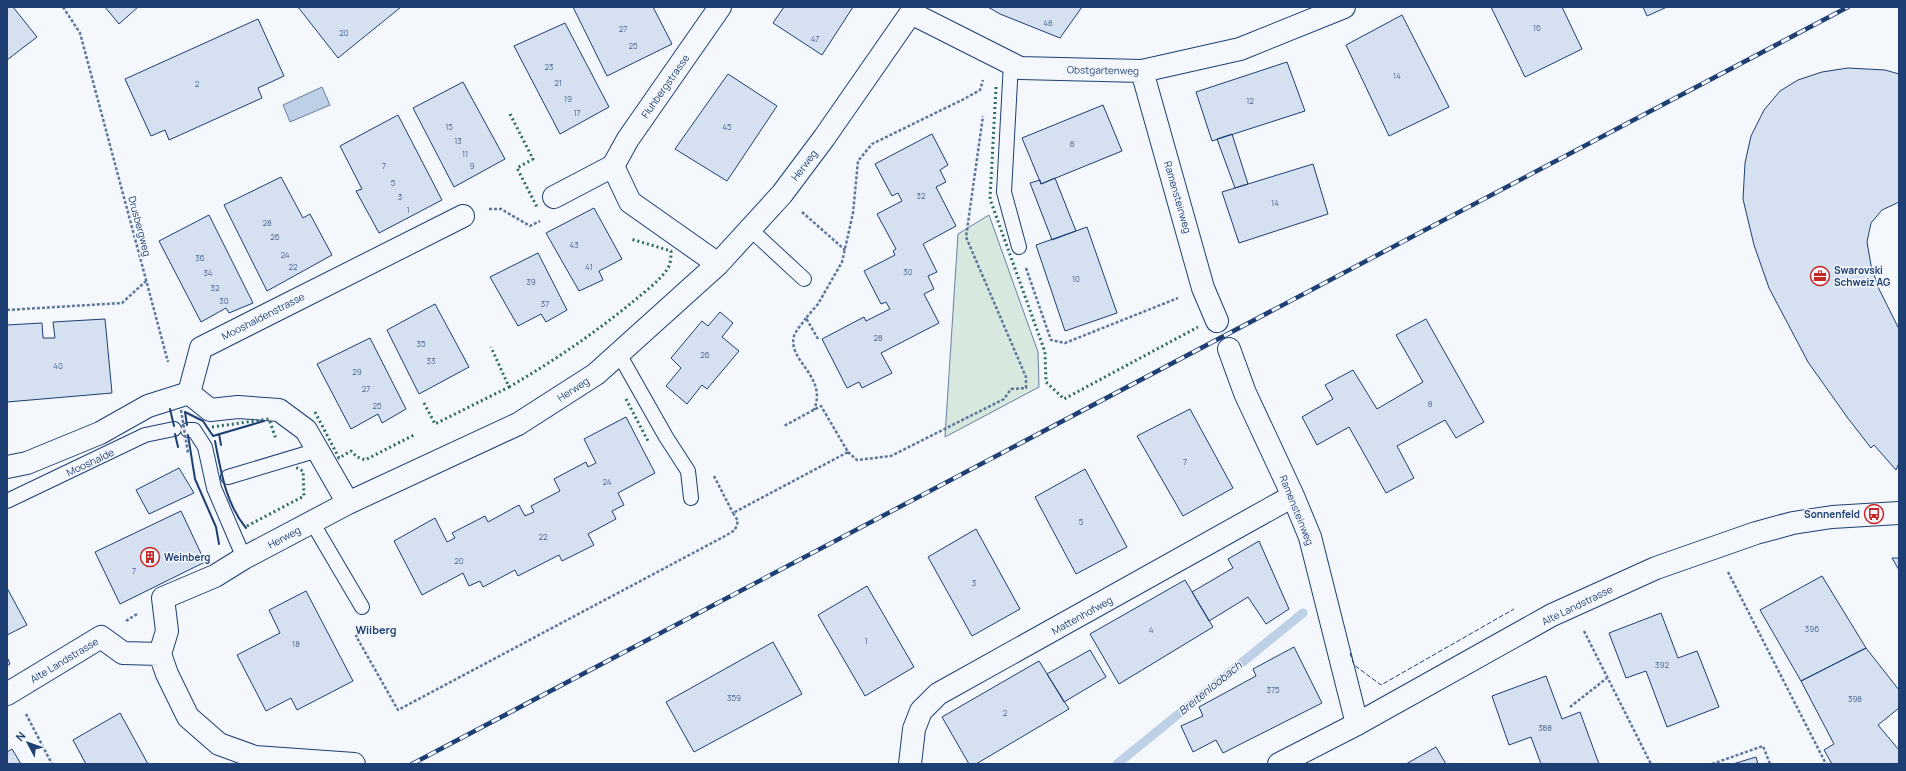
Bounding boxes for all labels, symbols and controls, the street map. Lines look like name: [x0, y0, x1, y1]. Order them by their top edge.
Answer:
house number: 48: [1043, 17, 1053, 28]
house number: 16: [1533, 22, 1541, 33]
house number: 27: [619, 23, 627, 34]
house number: 20: [339, 27, 349, 38]
house number: 47: [811, 33, 819, 44]
house number: 25: [628, 40, 638, 51]
street label: Fluhbergstrasse: [638, 51, 692, 121]
house number: 23: [545, 61, 553, 72]
street label: Obstgartenweg: [1067, 62, 1139, 78]
house number: 14: [1393, 70, 1401, 81]
house number: 21: [554, 77, 562, 88]
house number: 2: [195, 78, 200, 89]
house number: 19: [564, 93, 572, 104]
house number: 12: [1246, 95, 1254, 106]
house number: 17: [573, 107, 581, 118]
house number: 15: [445, 121, 453, 132]
house number: 45: [722, 121, 732, 132]
house number: 13: [454, 135, 462, 146]
house number: 8: [1070, 138, 1075, 149]
street label: Herweg: [788, 147, 820, 183]
house number: 11: [462, 148, 468, 159]
street label: Ramensteinweg: [1161, 159, 1195, 235]
house number: 7: [382, 160, 386, 171]
house number: 9: [470, 160, 475, 171]
house number: 5: [391, 177, 396, 188]
house number: 32: [917, 190, 926, 201]
house number: 3: [398, 191, 402, 202]
street label: Drusbergweg: [125, 194, 155, 258]
house number: 14: [1271, 197, 1279, 208]
house number: 1: [406, 204, 410, 215]
house number: 28: [262, 217, 272, 228]
house number: 26: [270, 231, 280, 242]
house number: 43: [569, 239, 579, 250]
house number: 24: [280, 249, 290, 260]
house number: 36: [195, 252, 205, 263]
house number: 22: [288, 261, 298, 272]
house number: 41: [585, 261, 593, 272]
place label: Swarovski Schweiz AG: [1834, 263, 1891, 289]
office icon: Swarovski Schweiz AG: [1809, 265, 1831, 287]
house number: 30: [903, 266, 913, 277]
house number: 34: [203, 267, 213, 278]
house number: 10: [1072, 273, 1080, 284]
house number: 39: [526, 276, 536, 287]
house number: 32: [211, 282, 220, 293]
street label: Mooshaldenstrasse: [219, 289, 307, 343]
house number: 30: [219, 295, 229, 306]
house number: 37: [541, 298, 549, 309]
house number: 28: [873, 332, 883, 343]
house number: 35: [416, 338, 426, 349]
house number: 26: [700, 349, 710, 360]
house number: 33: [427, 355, 435, 366]
house number: 40: [53, 360, 63, 371]
house number: 29: [352, 366, 362, 377]
street label: Herweg: [554, 373, 592, 405]
house number: 27: [362, 383, 370, 394]
house number: 8: [1428, 398, 1433, 409]
house number: 25: [372, 400, 382, 411]
street label: Mooshalde: [64, 445, 116, 479]
house number: 7: [1183, 456, 1187, 467]
street label: Ramensteinweg: [1277, 473, 1317, 547]
house number: 24: [602, 476, 612, 487]
bus stop icon: Sonnenfeld: [1863, 503, 1885, 525]
place label: Sonnenfeld: [1804, 507, 1860, 521]
house number: 5: [1079, 516, 1084, 527]
street label: Herweg: [265, 522, 303, 552]
house number: 22: [538, 531, 548, 542]
building icon: Weinberg: [139, 546, 161, 568]
place label: Weinberg: [164, 550, 210, 564]
house number: 20: [454, 555, 464, 566]
house number: 7: [132, 565, 136, 576]
house number: 3: [972, 577, 976, 588]
street label: Alte Landstrasse: [1539, 582, 1615, 628]
street label: Mattenhofweg: [1049, 592, 1115, 638]
district label: Wiiberg: [355, 622, 397, 637]
house number: 396: [1805, 623, 1819, 634]
house number: 4: [1149, 624, 1154, 635]
street label: Alte Landstrasse: [27, 634, 101, 686]
house number: 1: [864, 635, 868, 646]
house number: 18: [292, 638, 300, 649]
water label: Breitenloobach: [1175, 657, 1245, 718]
house number: 392: [1655, 659, 1669, 670]
house number: 375: [1266, 684, 1280, 695]
house number: 359: [727, 692, 741, 703]
house number: 398: [1848, 693, 1862, 704]
house number: 2: [1003, 707, 1008, 718]
house number: 388: [1538, 722, 1552, 733]
north arrow: [8, 723, 48, 763]
text: N: [12, 728, 28, 744]

